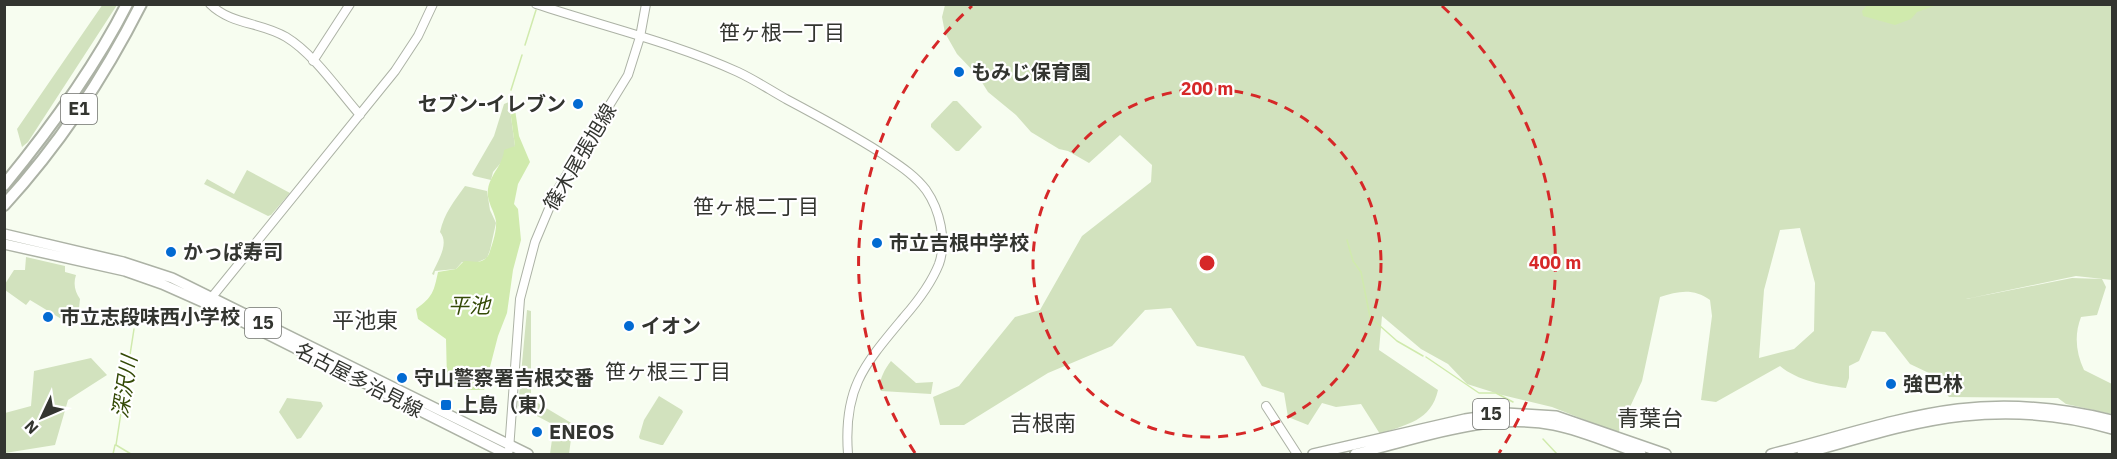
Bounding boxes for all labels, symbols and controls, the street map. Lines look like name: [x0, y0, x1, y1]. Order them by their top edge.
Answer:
district label: 笹ヶ根一丁目: [719, 18, 845, 46]
place label: もみじ保育園: [971, 58, 1091, 85]
marker: もみじ保育園: [952, 65, 966, 79]
text: 200 m: [1181, 77, 1233, 100]
place label: セブン-イレブン: [418, 90, 566, 117]
road number: E1: [61, 94, 97, 124]
marker: セブン-イレブン: [571, 97, 585, 111]
street label: 篠木尾張旭線: [537, 98, 622, 215]
district label: 笹ヶ根二丁目: [693, 192, 819, 220]
place label: 市立吉根中学校: [889, 229, 1029, 256]
marker: 市立吉根中学校: [870, 236, 884, 250]
place label: かっぱ寿司: [183, 238, 283, 265]
marker: かっぱ寿司: [164, 245, 178, 259]
text: 400 m: [1529, 251, 1581, 274]
centre of rings: [1197, 253, 1217, 273]
water label: 平池: [448, 291, 492, 319]
place label: 市立志段味西小学校: [60, 303, 240, 330]
district label: 平池東: [332, 305, 398, 334]
road number: 15: [245, 308, 281, 338]
marker: 市立志段味西小学校: [41, 310, 55, 324]
place label: イオン: [641, 312, 701, 339]
marker: イオン: [622, 319, 636, 333]
street label: 名古屋多治見線: [291, 336, 428, 423]
water label: 深沢川: [105, 352, 143, 420]
district label: 笹ヶ根三丁目: [605, 357, 731, 385]
place label: 守山警察署吉根交番: [414, 364, 594, 391]
place label: 強巴林: [1903, 370, 1963, 397]
marker: 守山警察署吉根交番: [395, 371, 409, 385]
marker: 強巴林: [1884, 377, 1898, 391]
north arrow: [12, 387, 72, 447]
place label: 上島（東）: [458, 391, 558, 418]
marker: 上島（東）: [439, 398, 453, 412]
road number: 15: [1473, 399, 1509, 429]
district label: 青葉台: [1617, 403, 1683, 432]
district label: 吉根南: [1010, 408, 1076, 437]
text: N: [20, 416, 42, 439]
place label: ENEOS: [549, 418, 614, 445]
marker: ENEOS: [530, 425, 544, 439]

